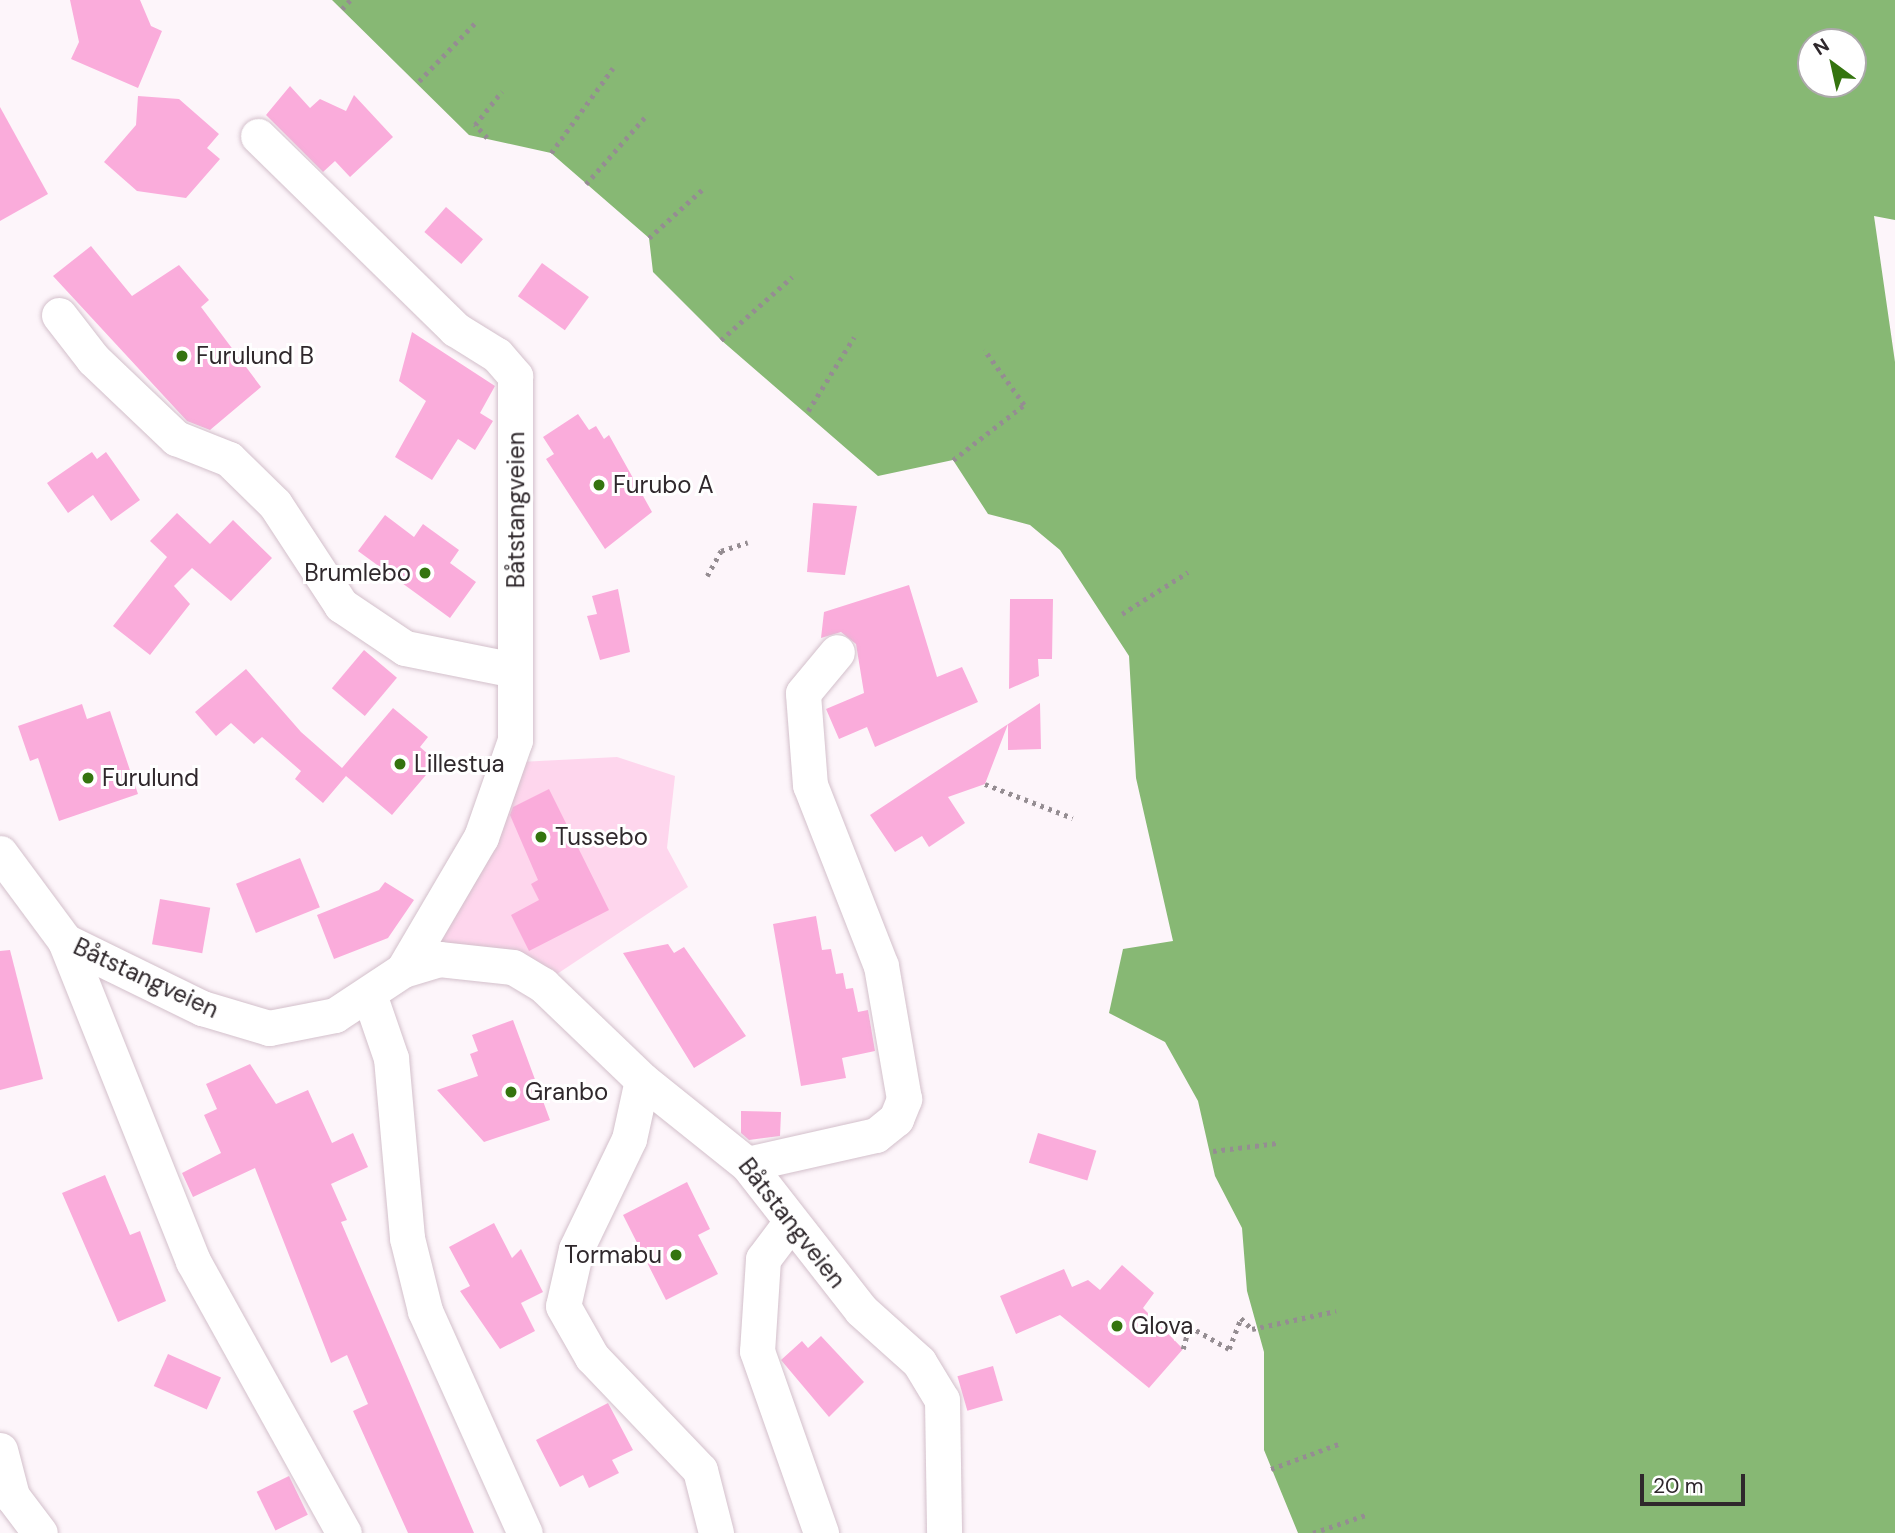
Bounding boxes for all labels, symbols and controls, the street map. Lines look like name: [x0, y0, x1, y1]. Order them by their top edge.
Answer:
north arrow: [1797, 28, 1867, 98]
text: N: [1809, 32, 1834, 61]
place label: Furulund B: [196, 342, 314, 370]
marker: Furulund B: [174, 348, 190, 364]
street label: Båtstangveien: [502, 432, 530, 588]
place label: Furubo A: [613, 471, 714, 499]
marker: Furubo A: [591, 477, 607, 493]
place label: Brumlebo: [304, 559, 411, 587]
marker: Brumlebo: [417, 565, 433, 581]
place label: Lillestua: [414, 750, 504, 778]
marker: Lillestua: [392, 756, 408, 772]
place label: Furulund: [102, 764, 199, 792]
marker: Furulund: [80, 770, 96, 786]
place label: Tussebo: [555, 823, 648, 851]
marker: Tussebo: [533, 829, 549, 845]
street label: Båtstangveien: [69, 932, 223, 1024]
place label: Granbo: [525, 1078, 608, 1106]
marker: Granbo: [503, 1084, 519, 1100]
street label: Båtstangveien: [732, 1152, 852, 1294]
place label: Tormabu: [564, 1241, 662, 1269]
marker: Tormabu: [668, 1247, 684, 1263]
place label: Glova: [1131, 1312, 1193, 1340]
marker: Glova: [1109, 1318, 1125, 1334]
scale bar: [1643, 1460, 1748, 1504]
text: 20 m: [1653, 1472, 1704, 1500]

